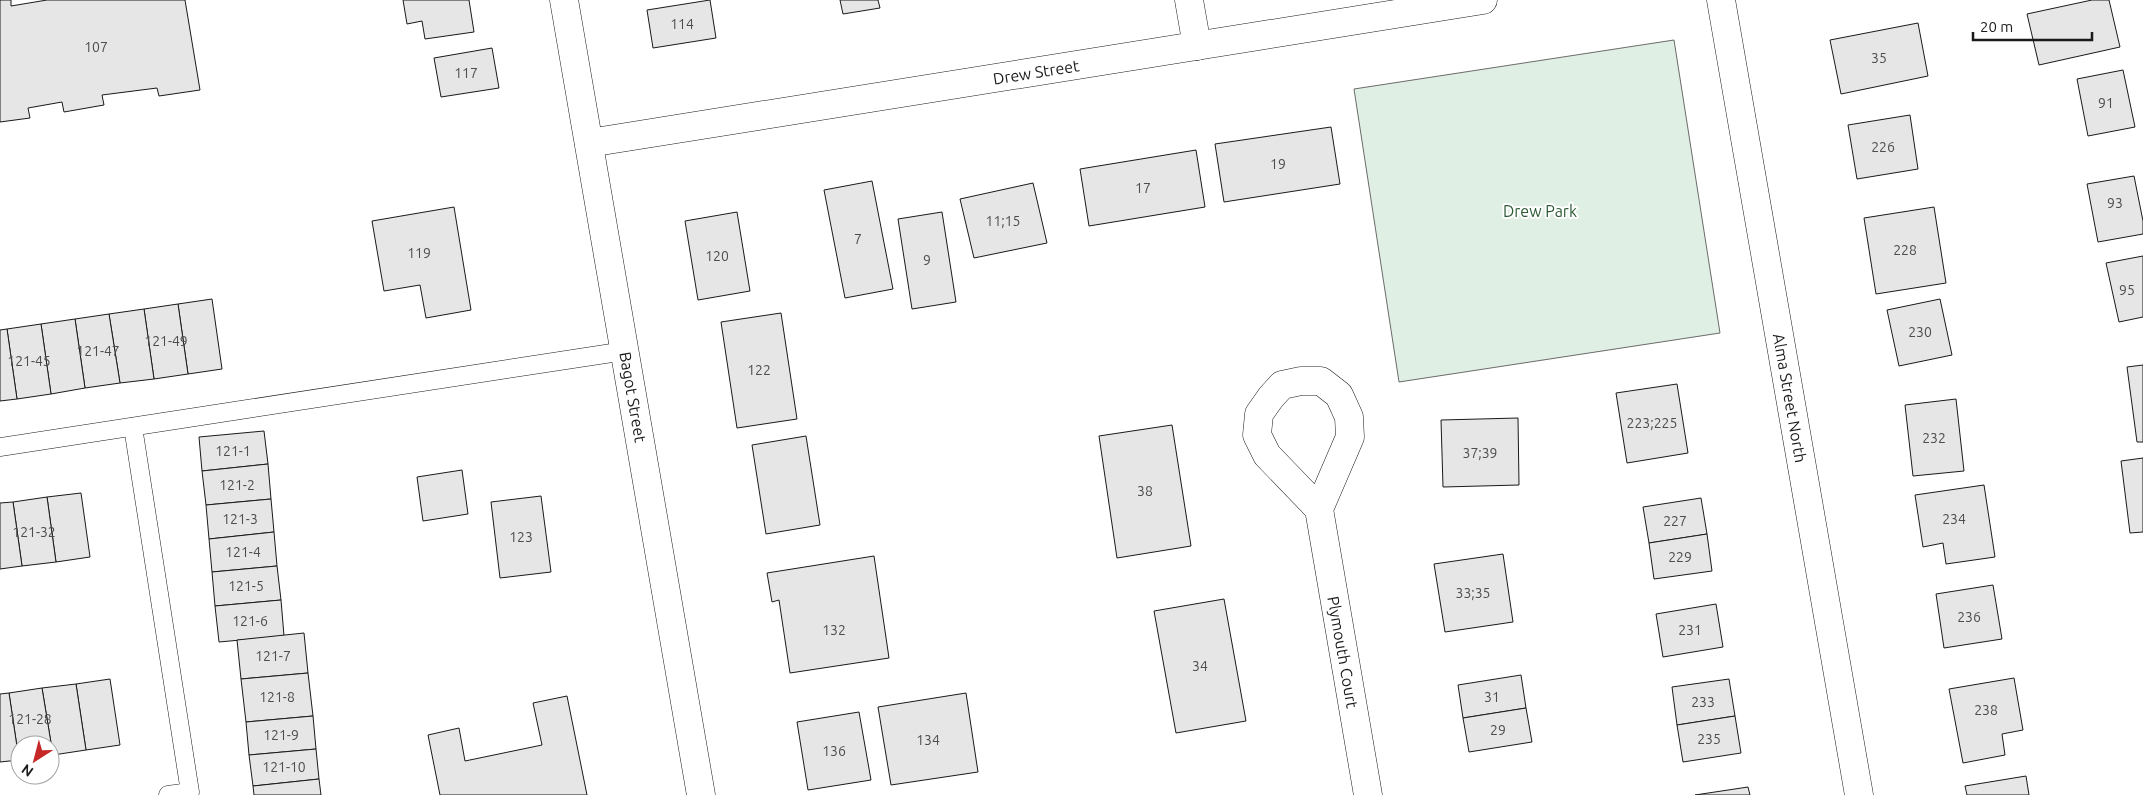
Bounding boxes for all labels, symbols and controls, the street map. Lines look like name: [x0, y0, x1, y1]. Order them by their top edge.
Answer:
scale bar: [1973, 10, 2092, 42]
house number: 114: [670, 16, 694, 32]
text: 20 m: [1980, 18, 2013, 35]
house number: 107: [84, 39, 108, 55]
house number: 35: [1871, 50, 1887, 66]
street label: Drew Street: [992, 56, 1081, 88]
house number: 117: [454, 65, 478, 81]
house number: 91: [2098, 95, 2114, 111]
house number: 226: [1871, 139, 1895, 155]
house number: 19: [1270, 156, 1286, 172]
house number: 17: [1135, 180, 1151, 196]
house number: 93: [2107, 195, 2123, 211]
park label: Drew Park: [1503, 202, 1577, 220]
house number: 11;15: [985, 213, 1021, 229]
house number: 7: [854, 231, 862, 247]
house number: 228: [1893, 242, 1917, 258]
house number: 119: [407, 245, 431, 261]
house number: 120: [705, 248, 729, 264]
house number: 9: [923, 252, 931, 268]
house number: 95: [2119, 282, 2135, 298]
house number: 230: [1908, 324, 1932, 340]
street label: Alma Street North: [1770, 332, 1810, 464]
house number: 121-49: [144, 333, 188, 349]
house number: 121-47: [76, 343, 120, 359]
street label: Bagot Street: [616, 350, 650, 444]
house number: 121-45: [7, 353, 51, 369]
house number: 122: [747, 362, 771, 378]
house number: 223;225: [1627, 415, 1677, 431]
house number: 232: [1922, 430, 1946, 446]
house number: 121-1: [215, 443, 251, 459]
house number: 37;39: [1462, 445, 1498, 461]
house number: 121-2: [219, 477, 255, 493]
house number: 38: [1137, 483, 1153, 499]
house number: 121-3: [222, 511, 258, 527]
house number: 234: [1942, 511, 1966, 527]
house number: 227: [1663, 513, 1687, 529]
house number: 121-32: [12, 524, 56, 540]
house number: 123: [509, 529, 533, 545]
house number: 121-4: [225, 544, 261, 560]
house number: 229: [1668, 549, 1692, 565]
house number: 121-5: [228, 578, 264, 594]
house number: 33;35: [1455, 585, 1491, 601]
street label: Plymouth Court: [1324, 595, 1362, 710]
house number: 236: [1957, 609, 1981, 625]
house number: 121-6: [232, 613, 268, 629]
house number: 132: [822, 622, 846, 638]
house number: 231: [1678, 622, 1702, 638]
house number: 121-7: [255, 648, 291, 664]
house number: 34: [1192, 658, 1208, 674]
house number: 121-8: [259, 689, 295, 705]
house number: 31: [1484, 689, 1500, 705]
house number: 233: [1691, 694, 1715, 710]
house number: 238: [1974, 702, 1998, 718]
house number: 121-28: [8, 711, 52, 727]
house number: 29: [1490, 722, 1506, 738]
house number: 121-9: [263, 727, 299, 743]
house number: 235: [1697, 731, 1721, 747]
house number: 134: [916, 732, 940, 748]
north arrow: [10, 735, 60, 785]
house number: 136: [822, 743, 846, 759]
house number: 121-10: [262, 759, 306, 775]
text: N: [18, 761, 36, 780]

